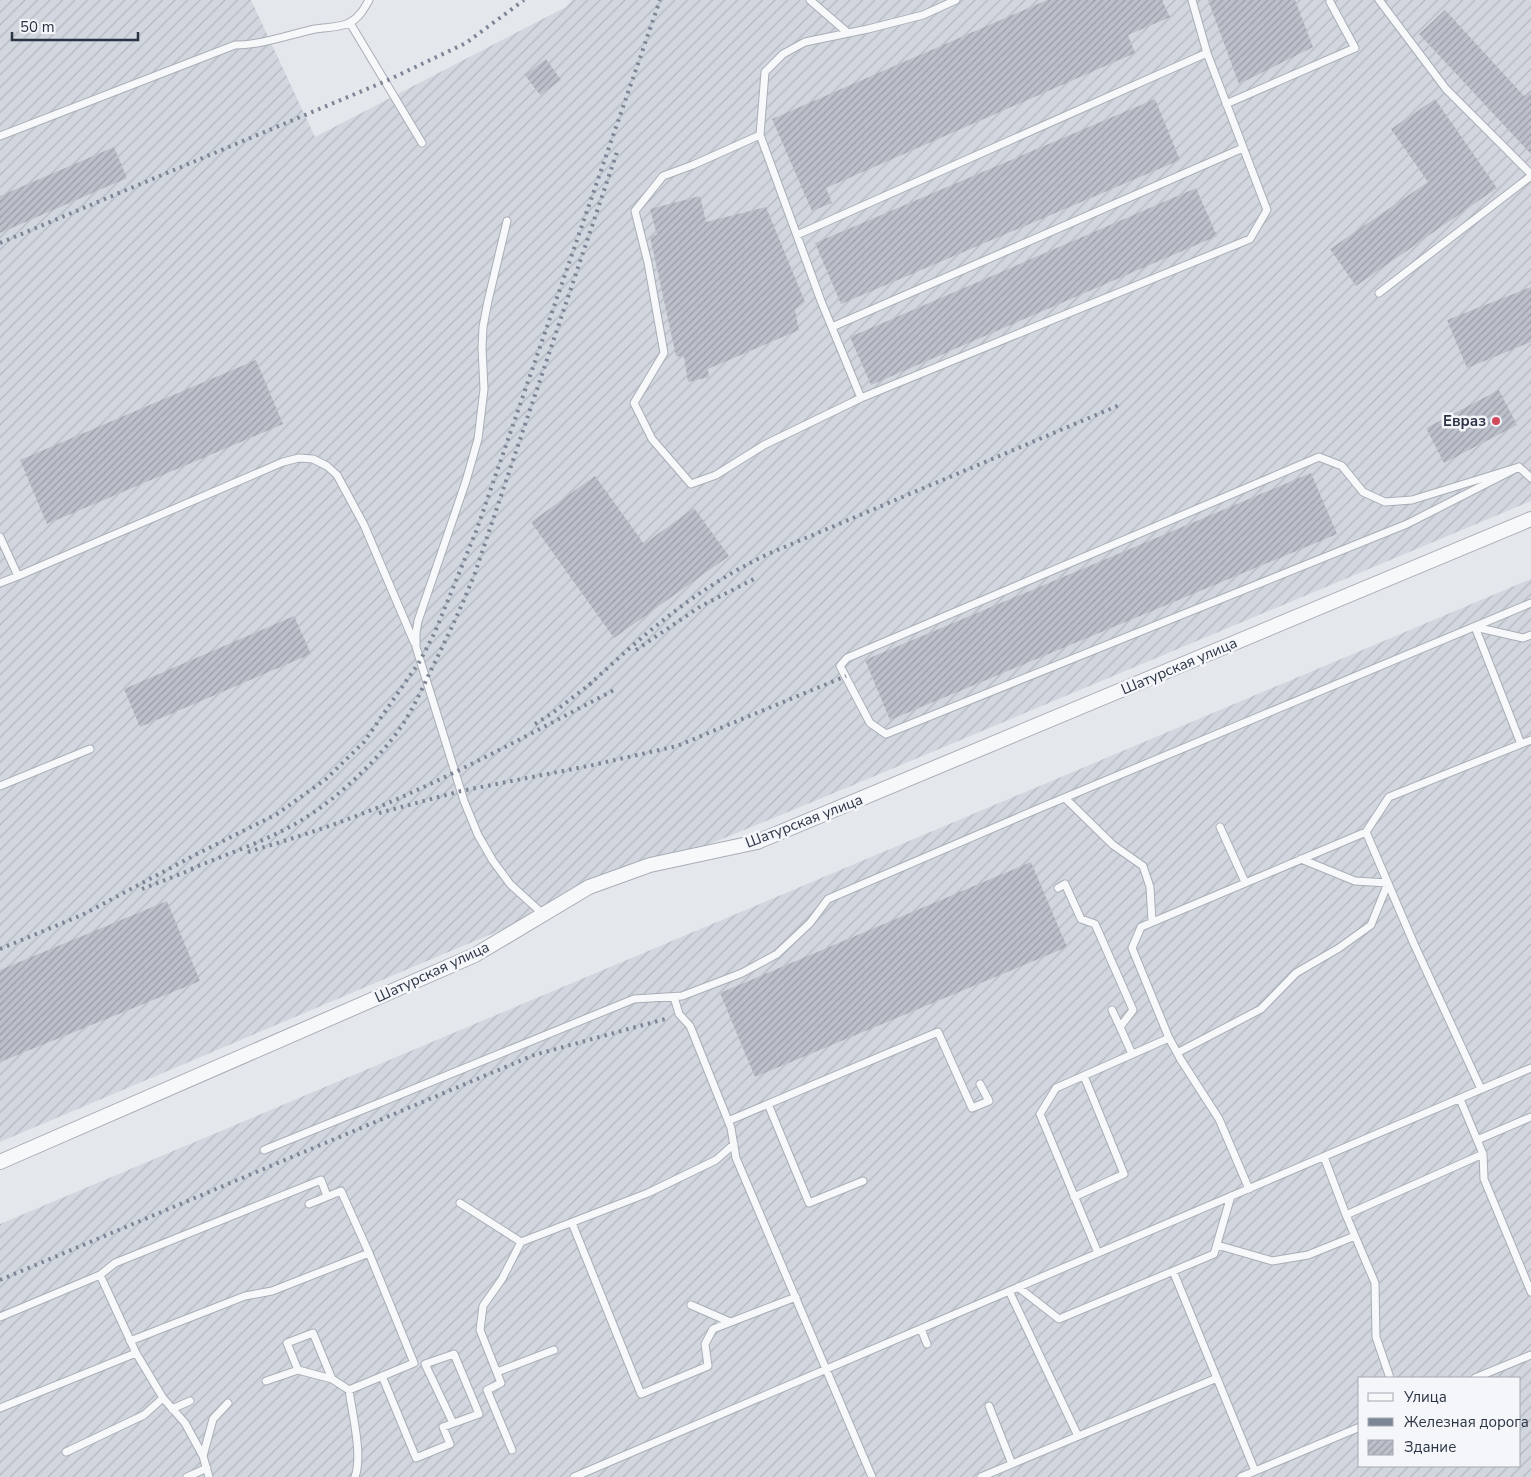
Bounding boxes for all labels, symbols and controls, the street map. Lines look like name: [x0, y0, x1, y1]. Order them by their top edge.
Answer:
scale bar: [12, 10, 139, 42]
text: 50 m: [20, 17, 55, 37]
place label: Евраз: [1443, 411, 1486, 431]
marker: Евраз: [1490, 415, 1502, 427]
street label: Шатурская улица: [1118, 633, 1240, 699]
street label: Шатурская улица: [742, 789, 866, 853]
street label: Шатурская улица: [372, 937, 492, 1007]
legend: [1358, 1377, 1521, 1467]
text: Улица: [1403, 1387, 1447, 1407]
text: Железная дорога: [1404, 1412, 1529, 1432]
text: Здание: [1404, 1437, 1456, 1457]

